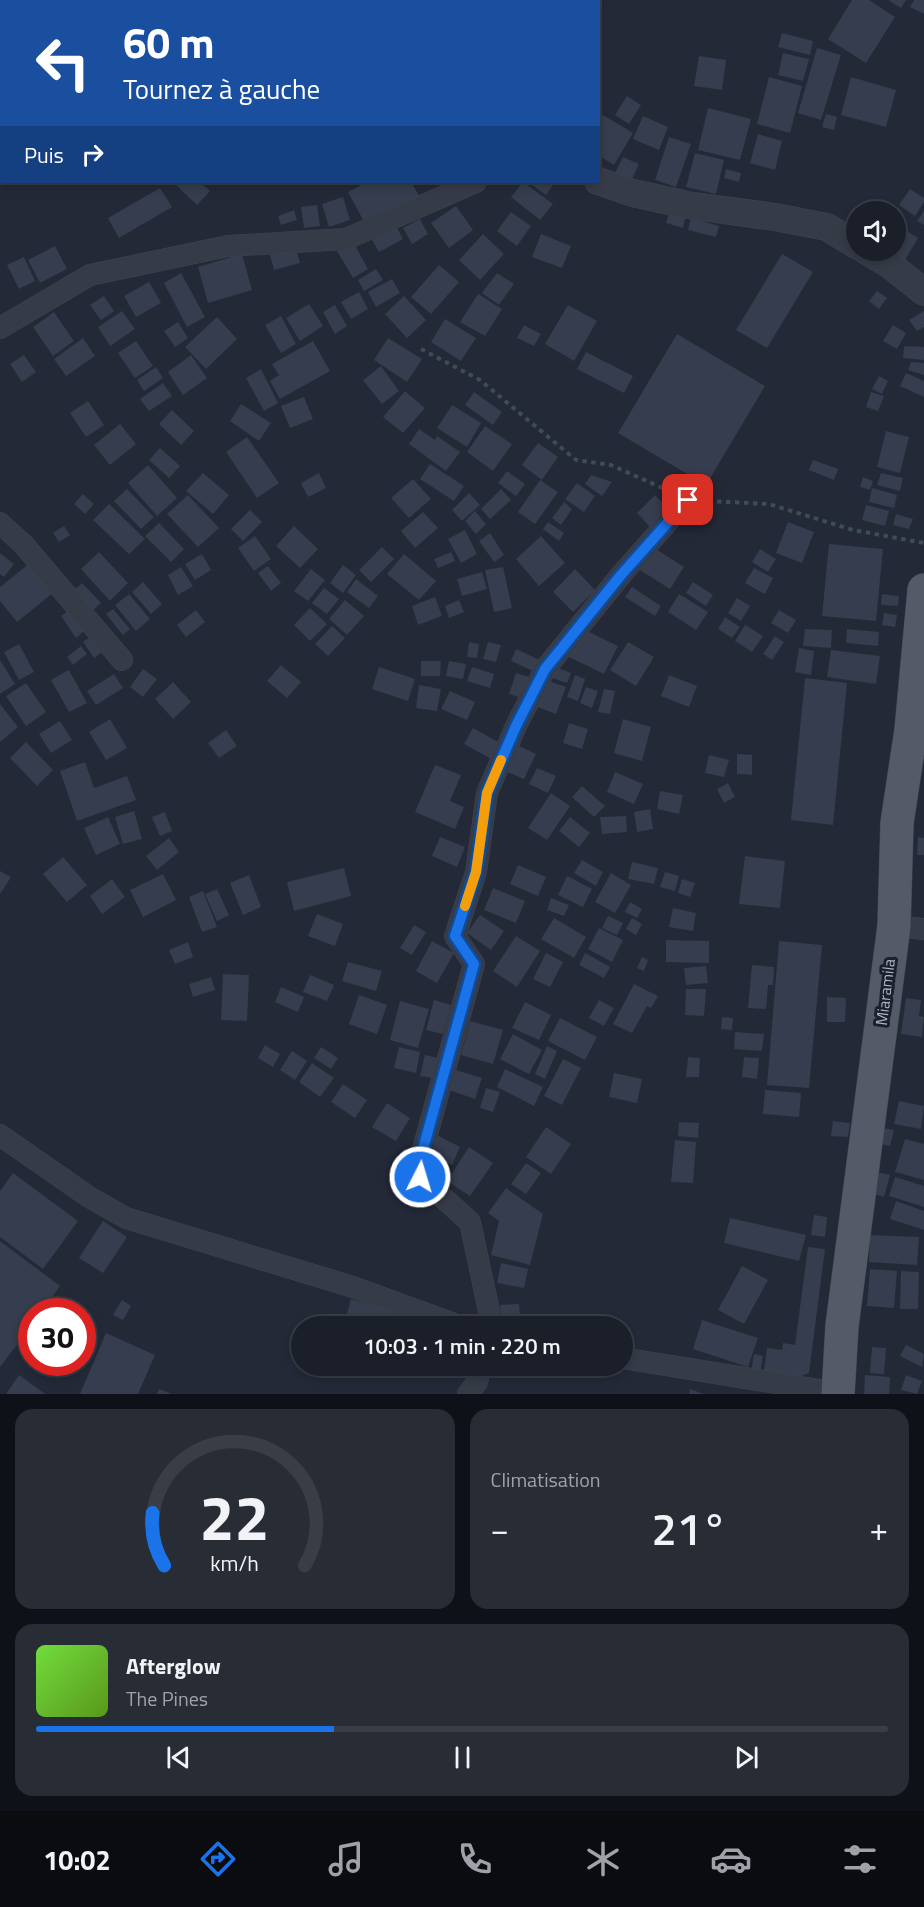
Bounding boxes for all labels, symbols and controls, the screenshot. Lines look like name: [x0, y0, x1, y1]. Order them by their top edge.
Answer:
text: 60 m: [123, 10, 215, 74]
icon: left: [24, 24, 102, 102]
text: Tournez à gauche: [123, 68, 320, 109]
text: Puis: [24, 138, 64, 172]
icon: right: [76, 138, 109, 171]
map controls: [846, 201, 906, 261]
button: sound: [846, 201, 906, 261]
pin: [662, 474, 713, 525]
icon: arrive: [671, 483, 704, 516]
street label: Miaramila: [869, 957, 901, 1027]
position arrow: [388, 1145, 452, 1209]
speed limit sign: 30: [18, 1298, 96, 1376]
text: 10:03 · 1 min · 220 m: [363, 1329, 561, 1363]
text: Climatisation: [491, 1464, 601, 1495]
text: 22: [200, 1469, 270, 1564]
text: 21°: [651, 1494, 727, 1562]
text: −: [491, 1504, 509, 1554]
text: +: [870, 1504, 888, 1554]
text: km/h: [210, 1547, 259, 1579]
text: Afterglow: [126, 1649, 221, 1683]
text: The Pines: [126, 1683, 208, 1714]
icon: previous: [162, 1741, 195, 1774]
icon: pause: [446, 1741, 479, 1774]
icon: next: [730, 1741, 763, 1774]
icon: directions: [197, 1838, 239, 1880]
icon: music: [325, 1838, 367, 1880]
icon: phone: [454, 1838, 496, 1880]
icon: climate: [582, 1838, 624, 1880]
icon: car: [710, 1838, 752, 1880]
icon: filters: [839, 1838, 881, 1880]
text: 10:02: [43, 1839, 111, 1880]

